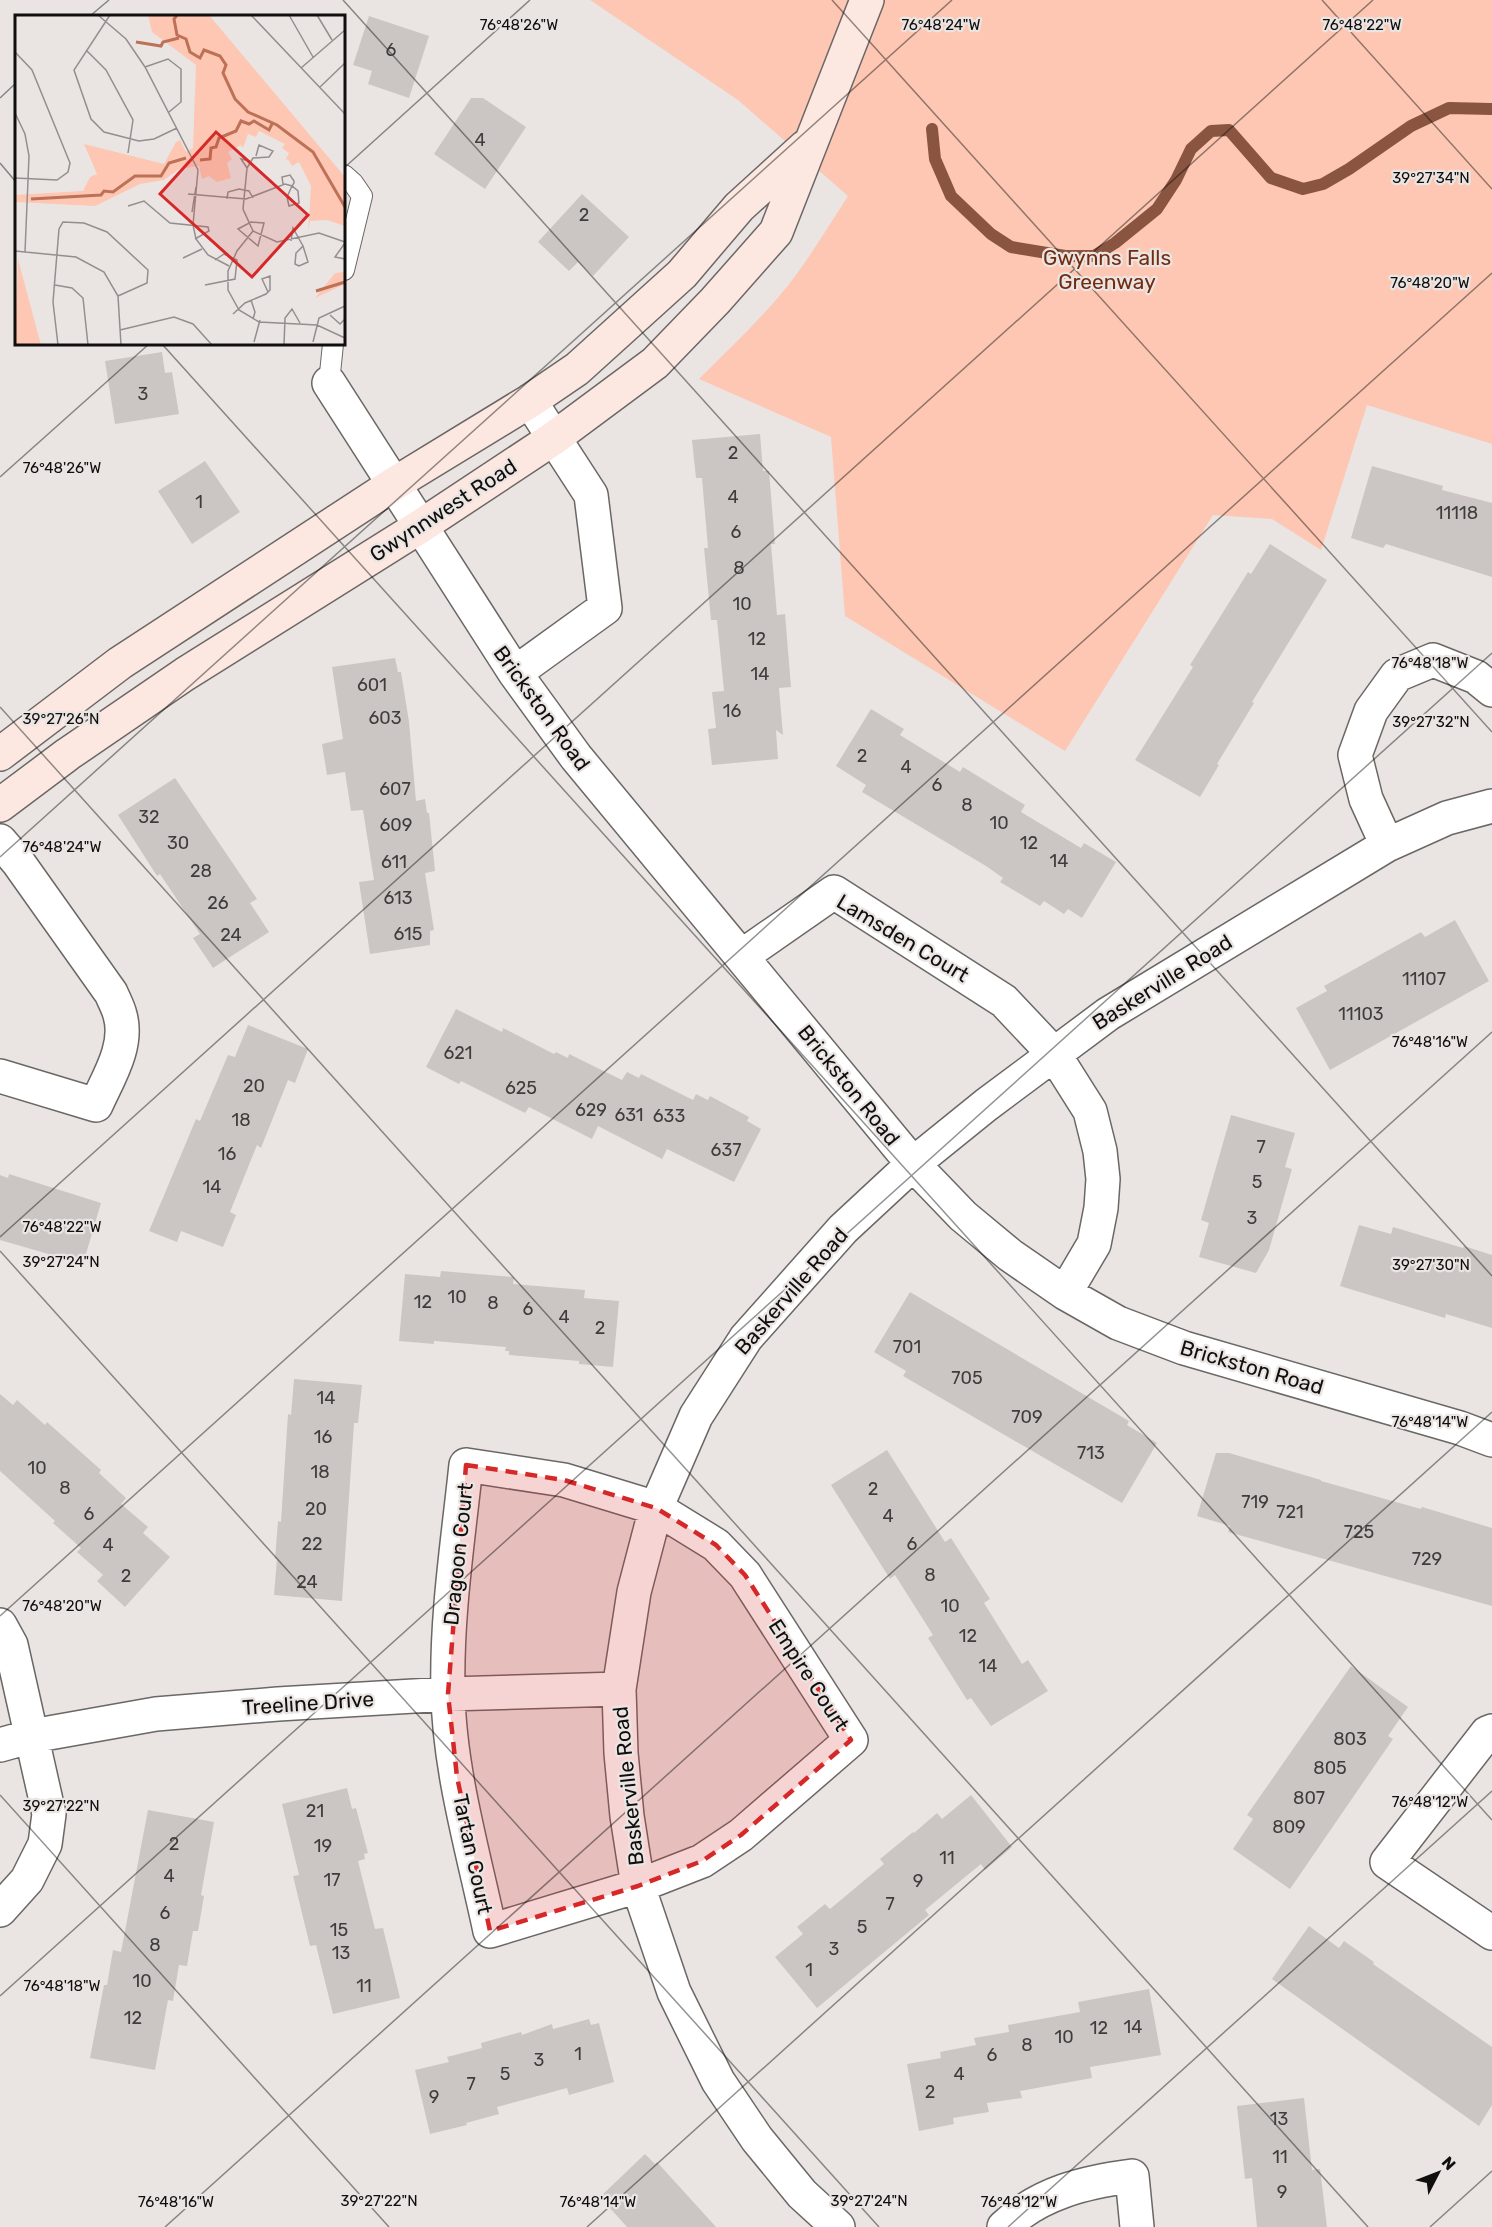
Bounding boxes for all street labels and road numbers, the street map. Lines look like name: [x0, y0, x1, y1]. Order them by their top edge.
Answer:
street label: Gwynnwest Road: [365, 453, 521, 567]
street label: Brickston Road: [488, 641, 596, 775]
street label: Lamsden Court: [832, 889, 974, 987]
street label: Baskerville Road: [1088, 929, 1236, 1035]
street label: Brickston Road: [793, 1020, 905, 1150]
street label: Baskerville Road: [729, 1222, 853, 1360]
street label: Brickston Road: [1177, 1335, 1327, 1399]
street label: Dragoon Court: [438, 1481, 478, 1627]
street label: Empire Court: [764, 1614, 854, 1736]
street label: Treeline Drive: [241, 1686, 375, 1720]
street label: Baskerville Road: [607, 1705, 649, 1867]
street label: Tartan Court: [448, 1792, 498, 1916]

